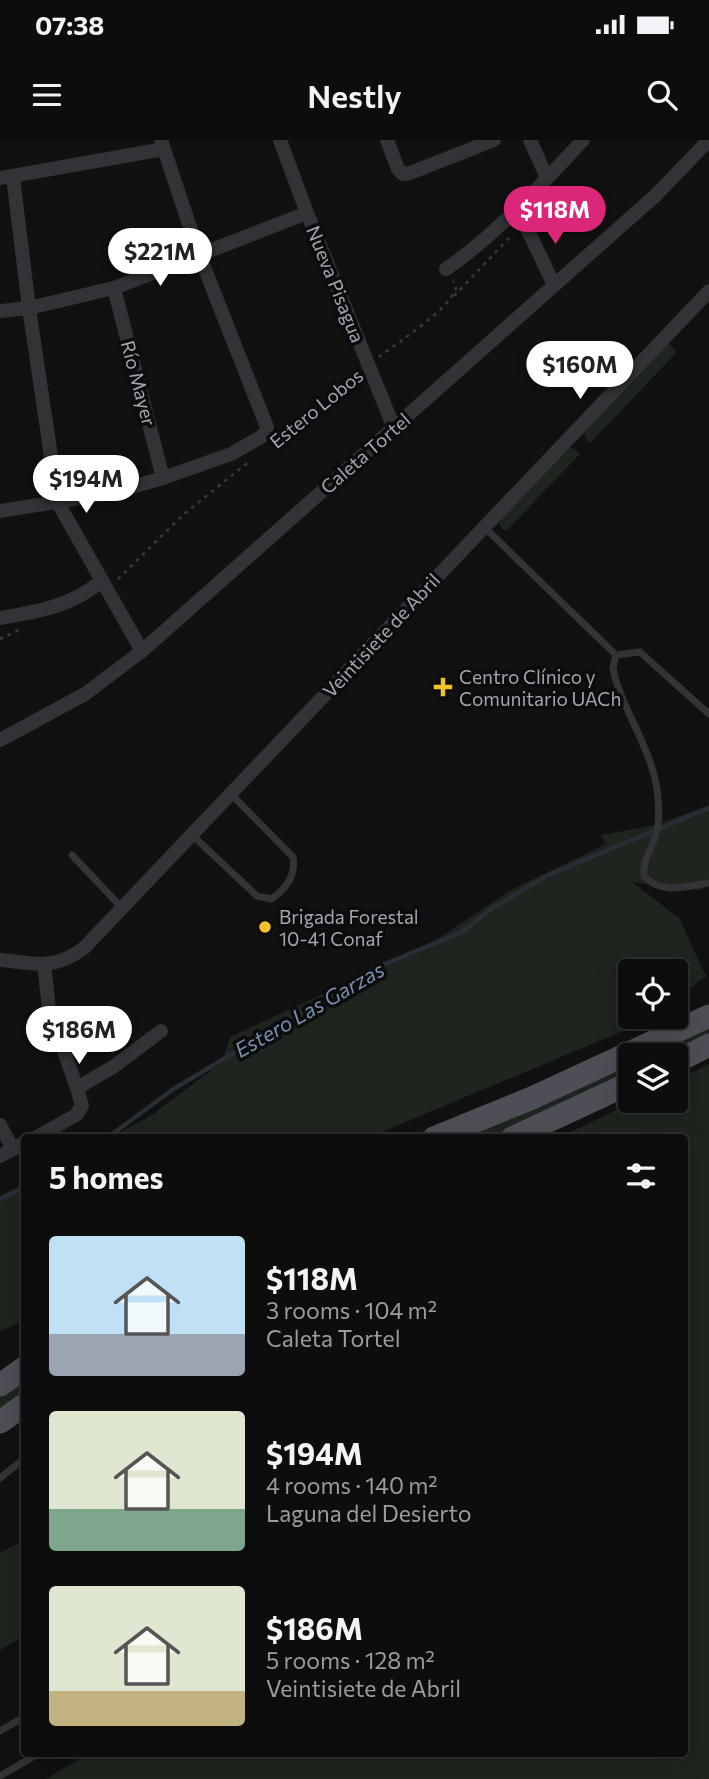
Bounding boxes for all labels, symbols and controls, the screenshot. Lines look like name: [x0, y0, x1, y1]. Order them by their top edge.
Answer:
text: 07:38: [35, 9, 104, 40]
text: Nestly: [307, 75, 402, 115]
icon: menu: [28, 76, 66, 114]
icon: search: [643, 76, 681, 114]
pin: $118M: [506, 186, 604, 246]
text: $118M: [520, 195, 590, 223]
street label: Nueva Pisagua: [302, 222, 370, 346]
pin: $221M: [111, 228, 209, 288]
text: $221M: [124, 237, 196, 265]
street label: Río Mayer: [117, 338, 162, 429]
pin: $160M: [531, 342, 629, 401]
text: $160M: [542, 350, 618, 378]
street label: Estero Lobos: [265, 363, 367, 453]
street label: Caleta Tortel: [315, 408, 415, 498]
pin: $194M: [37, 456, 135, 515]
text: $194M: [49, 464, 123, 492]
street label: Veintisiete de Abril: [318, 568, 444, 702]
place label: Centro Clínico y Comunitario UACh: [459, 665, 621, 710]
marker: Centro Clínico y Comunitario UACh: [433, 677, 453, 697]
place label: Brigada Forestal 10-41 Conaf: [279, 905, 419, 950]
marker: Brigada Forestal 10-41 Conaf: [257, 919, 273, 935]
water label: Estero Las Garzas: [230, 956, 388, 1062]
map controls: [618, 959, 688, 1113]
button: locate: [618, 959, 688, 1029]
pin: $186M: [30, 1006, 128, 1066]
text: $186M: [42, 1015, 116, 1043]
button: layers: [618, 1043, 688, 1113]
icon: filters: [622, 1157, 660, 1195]
text: 5 homes: [49, 1158, 163, 1195]
text: $118M: [266, 1259, 358, 1296]
icon: home: [105, 1264, 189, 1348]
text: 3 rooms · 104 m²: [266, 1296, 437, 1324]
text: Caleta Tortel: [266, 1324, 401, 1352]
text: $194M: [266, 1434, 363, 1471]
icon: home: [105, 1439, 189, 1523]
text: 4 rooms · 140 m²: [266, 1471, 438, 1499]
text: Laguna del Desierto: [266, 1499, 472, 1527]
text: $186M: [266, 1609, 363, 1646]
icon: home: [105, 1614, 189, 1698]
text: 5 rooms · 128 m²: [266, 1646, 435, 1674]
text: Veintisiete de Abril: [266, 1674, 461, 1702]

